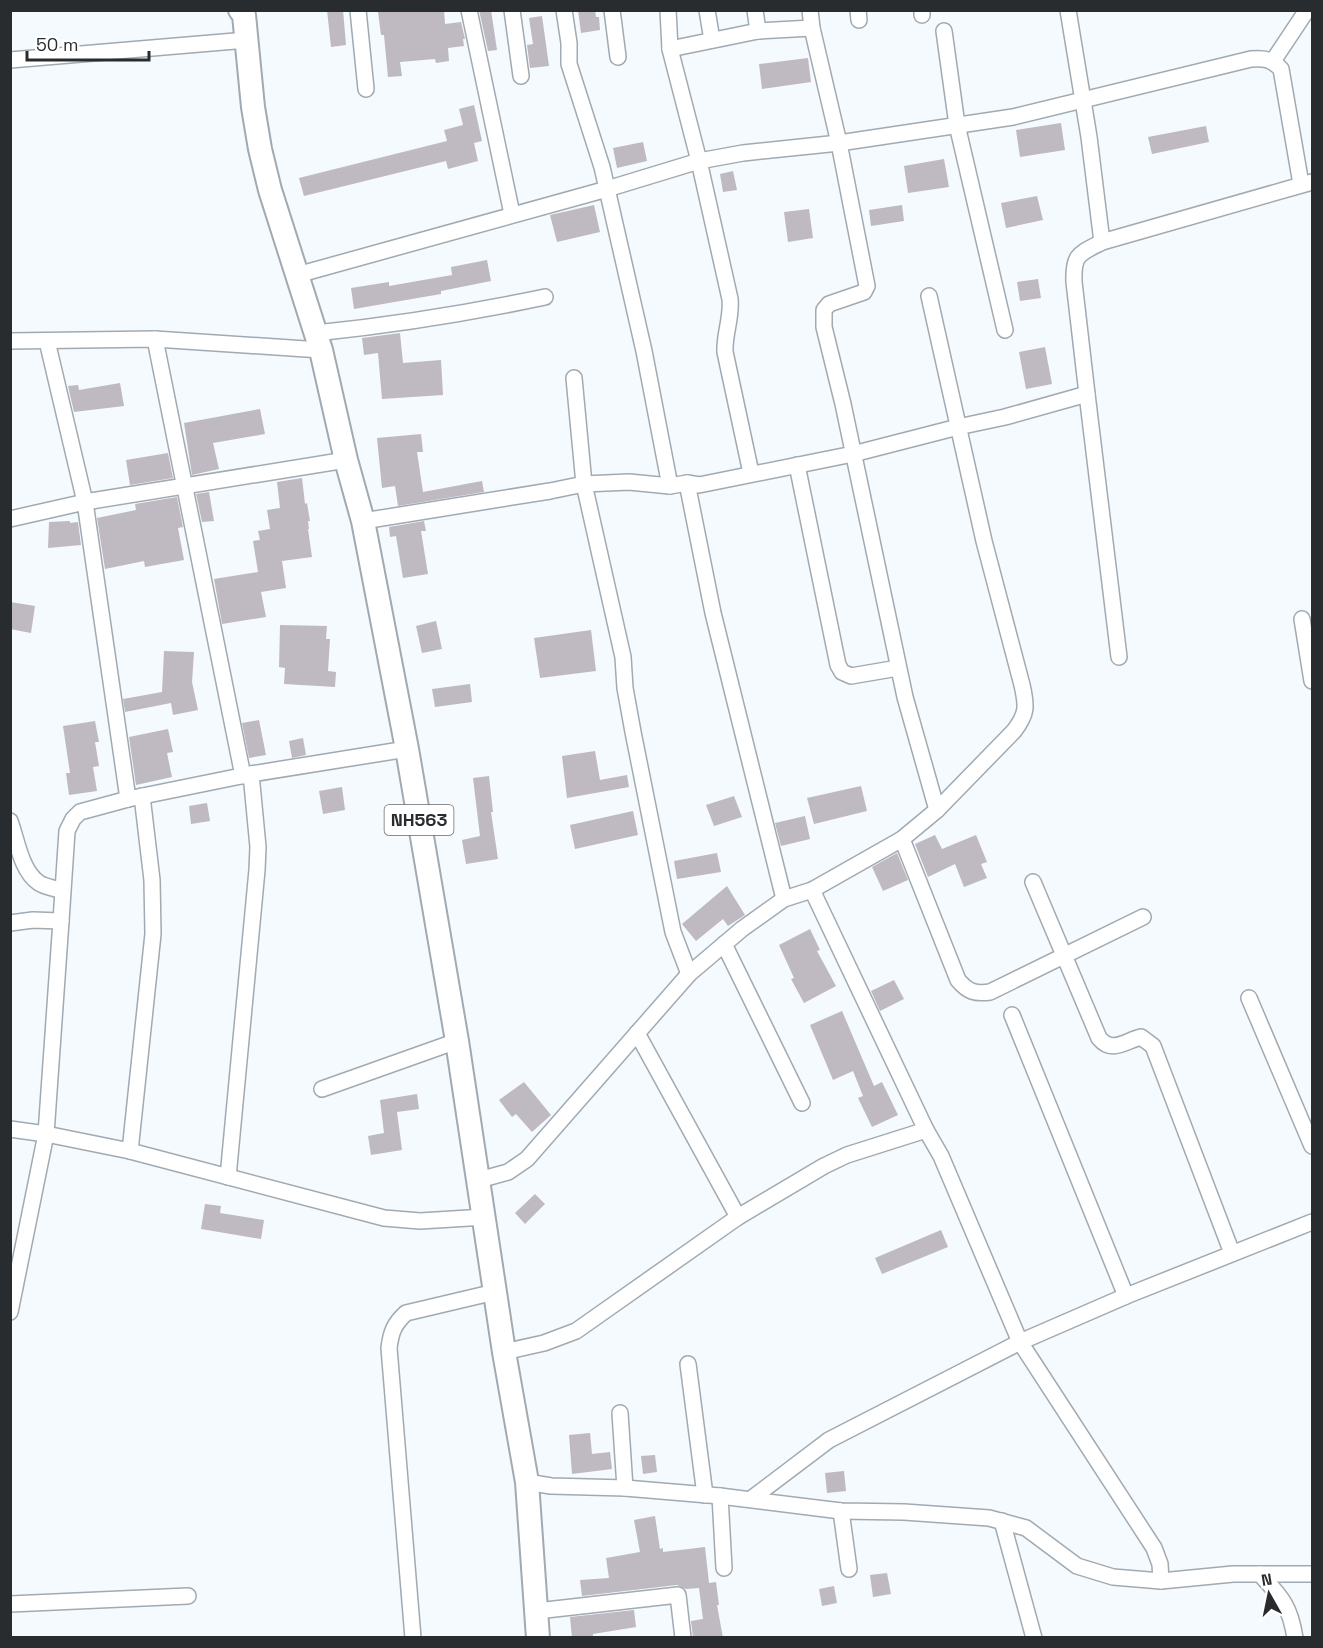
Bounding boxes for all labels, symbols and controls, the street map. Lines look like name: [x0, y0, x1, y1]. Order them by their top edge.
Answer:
scale bar: [27, 24, 148, 62]
text: 50 m: [36, 33, 78, 56]
road number: NH563: [384, 805, 454, 835]
north arrow: [1239, 1564, 1299, 1624]
text: N: [1260, 1568, 1274, 1591]

